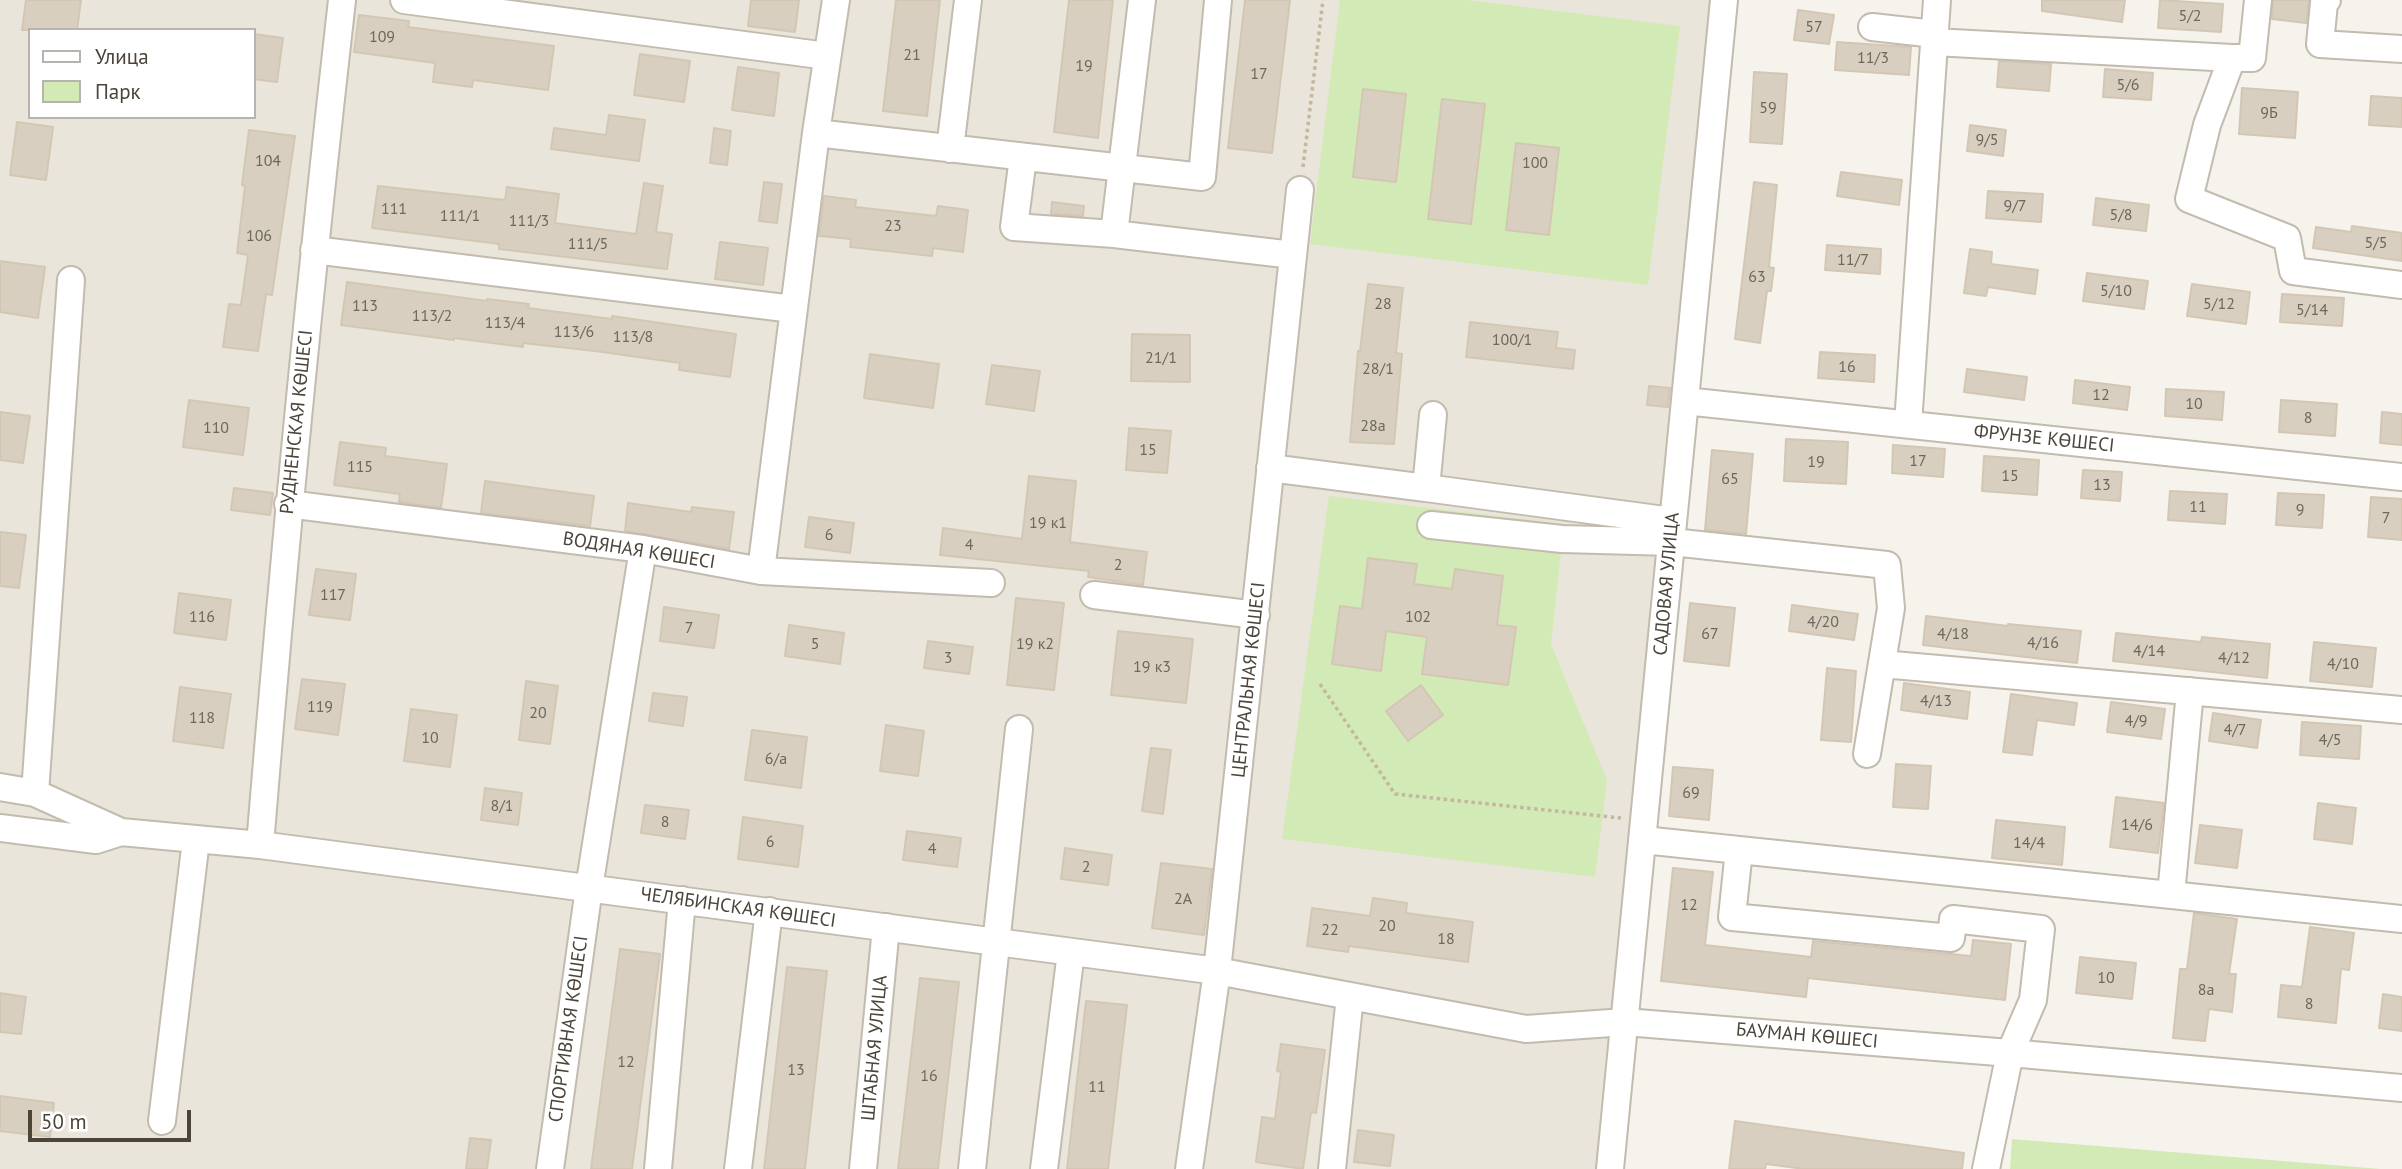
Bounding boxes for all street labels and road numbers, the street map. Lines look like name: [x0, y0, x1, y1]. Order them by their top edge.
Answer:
street label: РУДНЕНСКАЯ КӨШЕСІ: [276, 329, 318, 515]
street label: ФРУНЗЕ КӨШЕСІ: [1973, 420, 2115, 458]
street label: САДОВАЯ УЛИЦА: [1649, 511, 1685, 657]
street label: ВОДЯНАЯ КӨШЕСІ: [561, 528, 717, 574]
street label: ЦЕНТРАЛЬНАЯ КӨШЕСІ: [1227, 581, 1271, 779]
street label: ЧЕЛЯБИНСКАЯ КӨШЕСІ: [639, 883, 837, 933]
street label: СПОРТИВНАЯ КӨШЕСІ: [545, 934, 593, 1124]
street label: ШТАБНАЯ УЛИЦА: [857, 974, 893, 1122]
street label: БАУМАН КӨШЕСІ: [1735, 1018, 1879, 1054]

